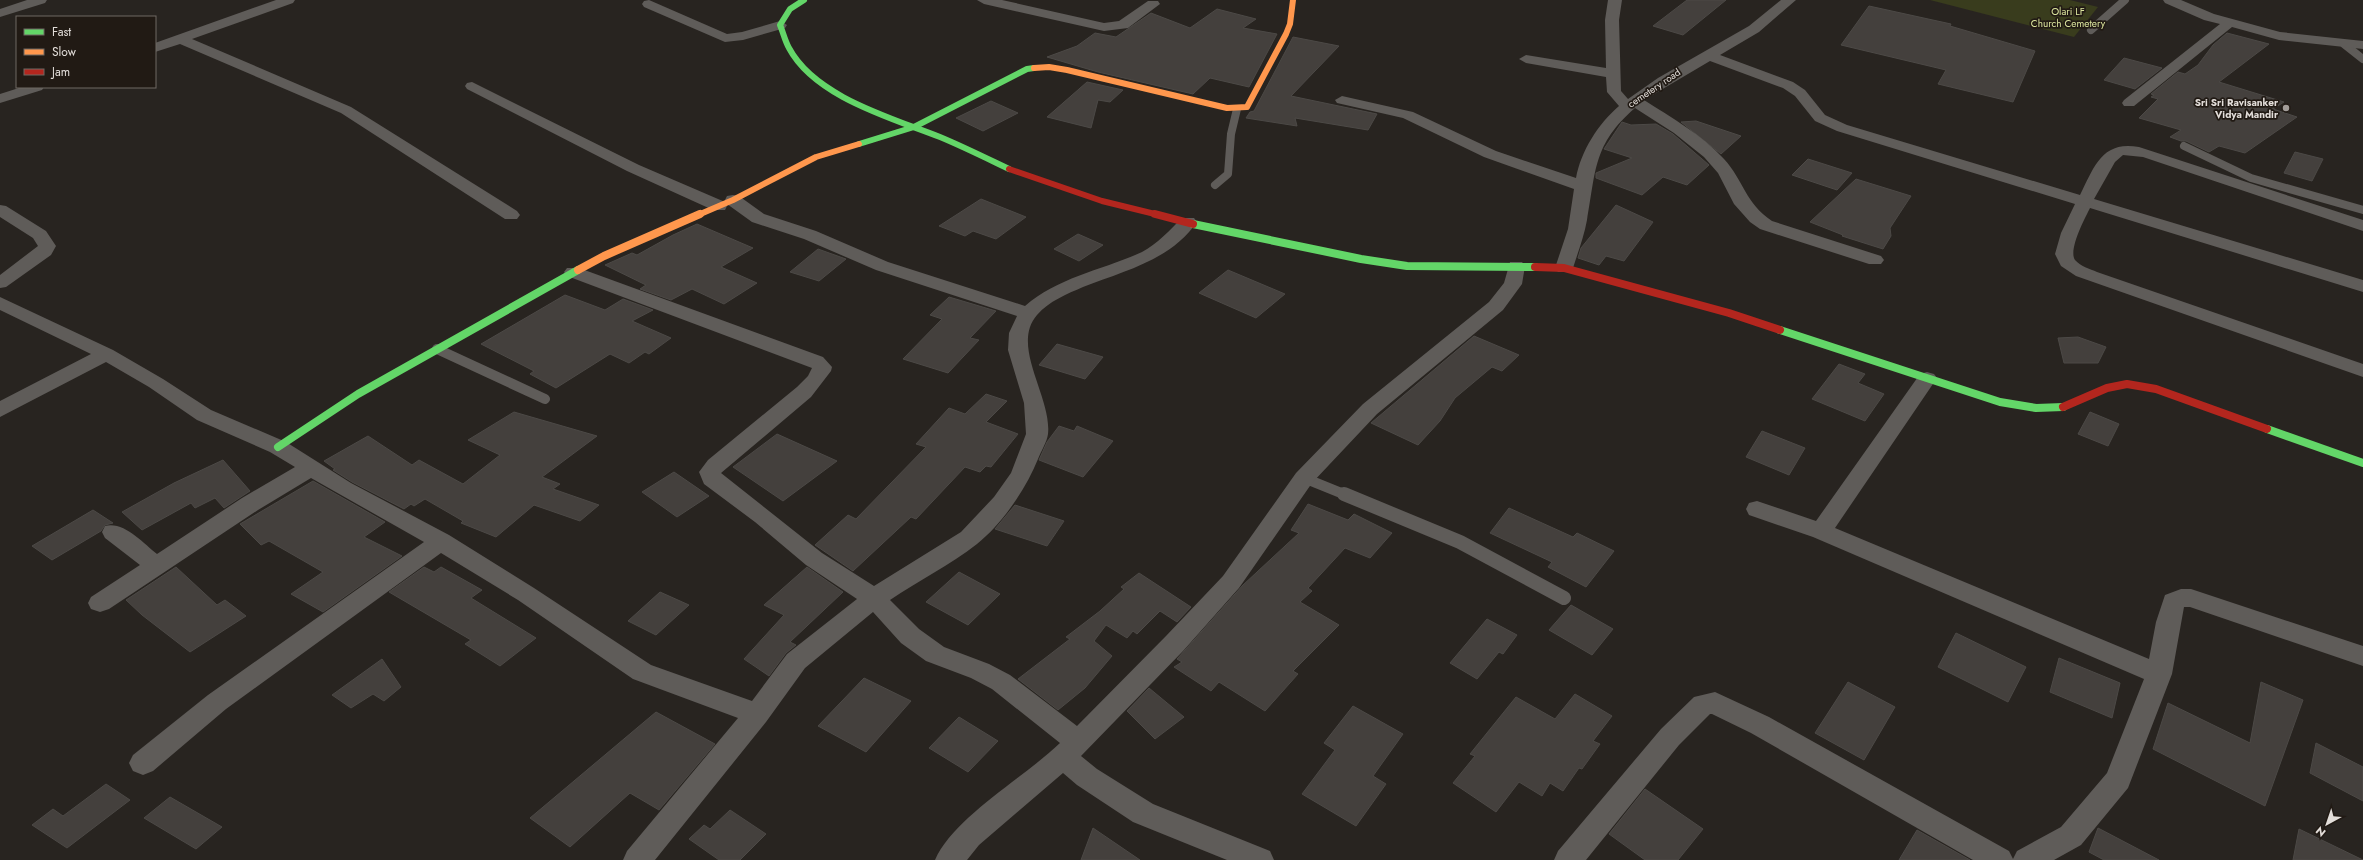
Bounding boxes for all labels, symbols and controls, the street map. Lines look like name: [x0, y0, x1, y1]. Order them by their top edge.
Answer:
park label: Olari LF Church Cemetery: [2031, 4, 2106, 31]
legend: [16, 16, 156, 88]
text: Fast: [52, 23, 71, 41]
text: Slow: [52, 43, 77, 61]
text: Jam: [50, 63, 70, 81]
street label: cemetery road: [1625, 65, 1683, 111]
place label: Sri Sri Ravisanker Vidya Mandir: [2195, 95, 2279, 122]
marker: Sri Sri Ravisanker Vidya Mandir: [2281, 103, 2291, 113]
north arrow: [2307, 804, 2347, 844]
text: N: [2312, 823, 2329, 841]

